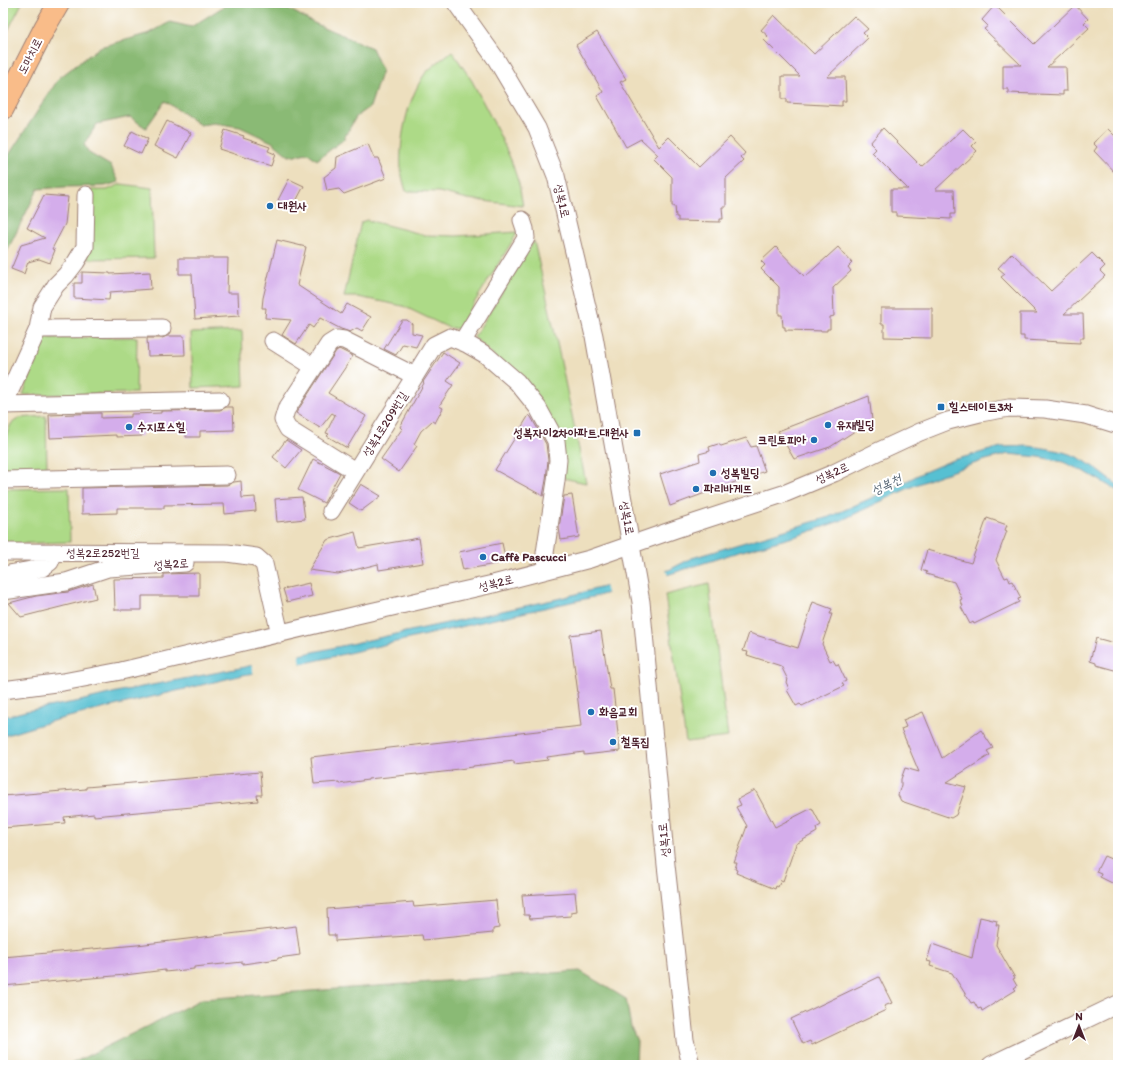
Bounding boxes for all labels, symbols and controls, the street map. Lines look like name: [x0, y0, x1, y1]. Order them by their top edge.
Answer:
street label: 도마치로: [15, 36, 45, 76]
street label: 성복1로: [551, 183, 573, 219]
place label: 대원사: [277, 199, 307, 213]
marker: 대원사: [265, 201, 275, 211]
street label: 성복1로209번길: [359, 389, 411, 459]
place label: 힐스테이트3차: [949, 400, 1014, 414]
marker: 힐스테이트3차: [936, 402, 946, 412]
place label: 유재빌딩: [836, 418, 875, 432]
place label: 수지포스힐: [137, 420, 186, 434]
marker: 유재빌딩: [823, 420, 833, 430]
marker: 수지포스힐: [124, 422, 134, 432]
place label: 성복자이2차아파트.대원사: [513, 426, 629, 440]
marker: 성복자이2차아파트.대원사: [632, 428, 642, 438]
place label: 크린토피아: [758, 433, 806, 447]
marker: 크린토피아: [809, 435, 819, 445]
street label: 성복2로: [813, 459, 851, 487]
place label: 성복빌딩: [720, 466, 760, 480]
marker: 성복빌딩: [708, 468, 718, 478]
water label: 성복천: [869, 470, 905, 498]
place label: 파리바게뜨: [703, 482, 752, 496]
marker: 파리바게뜨: [691, 484, 701, 494]
street label: 성복1로: [617, 500, 637, 536]
street label: 성복2로252번길: [66, 546, 140, 560]
place label: Caffè Pascucci: [491, 550, 567, 564]
marker: Caffè Pascucci: [478, 552, 488, 562]
street label: 성복2로: [153, 556, 189, 572]
street label: 성복2로: [477, 572, 515, 594]
place label: 화음교회: [599, 705, 638, 719]
marker: 화음교회: [586, 707, 596, 717]
place label: 철뚝집: [621, 735, 650, 749]
marker: 철뚝집: [608, 737, 618, 747]
street label: 성복1로: [655, 822, 673, 858]
north arrow: [1059, 1006, 1099, 1046]
text: N: [1075, 1010, 1083, 1023]

